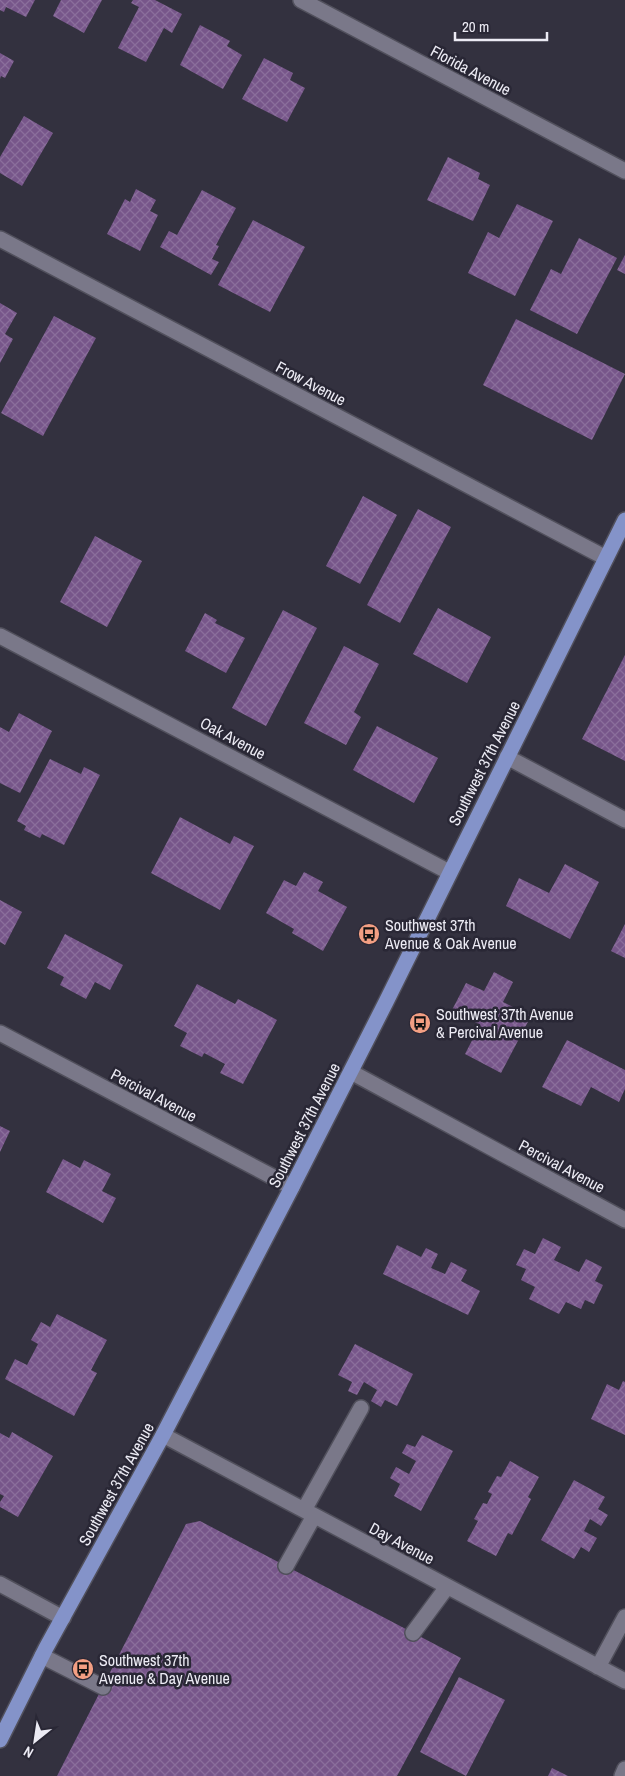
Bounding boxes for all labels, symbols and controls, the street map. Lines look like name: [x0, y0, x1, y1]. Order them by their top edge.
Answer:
scale bar: [455, 10, 548, 42]
text: 20 m: [462, 16, 489, 37]
street label: Florida Avenue: [427, 40, 515, 100]
street label: Frow Avenue: [272, 355, 350, 411]
street label: Southwest 37th Avenue: [443, 697, 525, 829]
street label: Oak Avenue: [196, 712, 270, 764]
place label: Southwest 37th Avenue & Oak Avenue: [384, 914, 517, 954]
bus stop icon: Southwest 37th Avenue & Oak Avenue: [357, 922, 381, 946]
place label: Southwest 37th Avenue & Percival Avenue: [436, 1003, 574, 1043]
bus stop icon: Southwest 37th Avenue & Percival Avenue: [408, 1011, 432, 1035]
street label: Southwest 37th Avenue: [263, 1059, 345, 1191]
street label: Percival Avenue: [107, 1063, 201, 1127]
street label: Percival Avenue: [515, 1134, 609, 1198]
street label: Southwest 37th Avenue: [73, 1418, 159, 1550]
street label: Day Avenue: [366, 1517, 438, 1569]
place label: Southwest 37th Avenue & Day Avenue: [98, 1649, 230, 1689]
bus stop icon: Southwest 37th Avenue & Day Avenue: [71, 1657, 95, 1681]
north arrow: [10, 1716, 60, 1766]
text: N: [20, 1742, 37, 1762]

